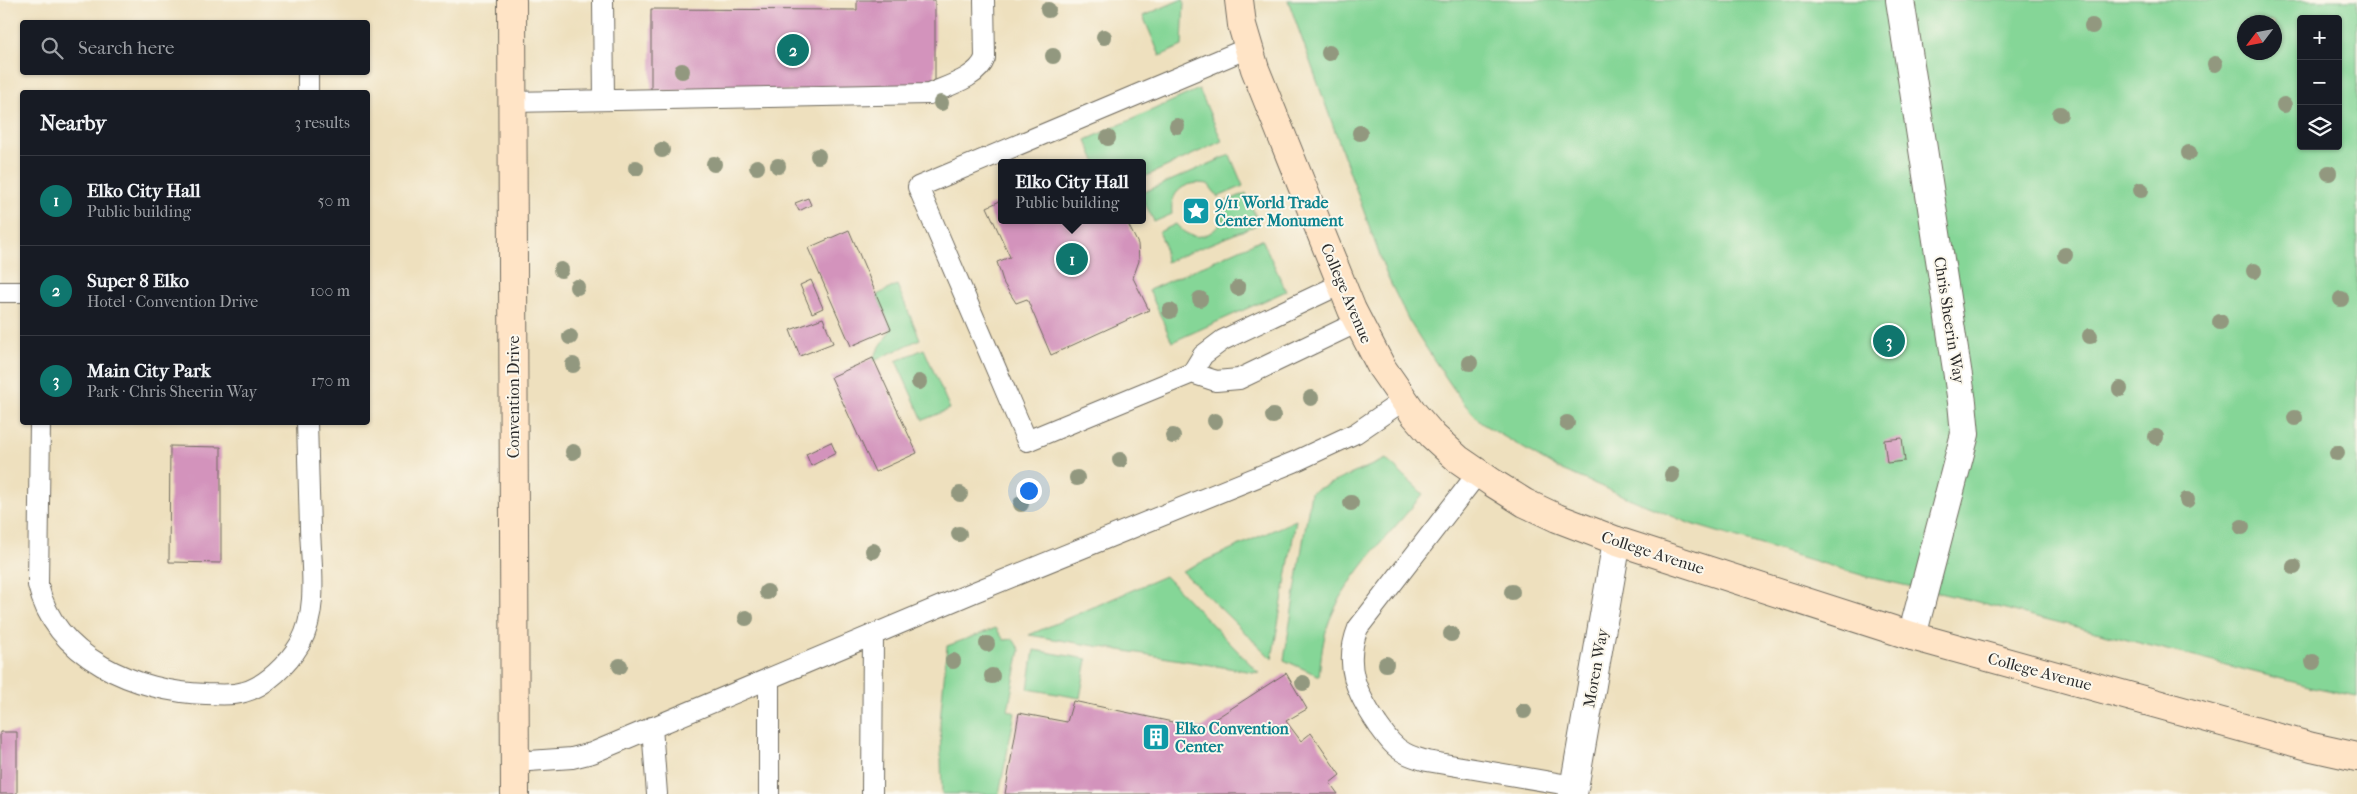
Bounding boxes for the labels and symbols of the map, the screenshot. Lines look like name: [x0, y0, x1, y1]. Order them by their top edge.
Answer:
north arrow: [2237, 15, 2282, 60]
pin: 2: [777, 31, 809, 69]
place label: 9/11 World Trade Center Monument: [1214, 193, 1344, 230]
place icon: 9/11 World Trade Center Monument: [1181, 196, 1211, 226]
pin: 1: [1056, 240, 1088, 278]
street label: College Avenue: [1317, 240, 1376, 346]
street label: Chris Sheerin Way: [1930, 255, 1969, 385]
pin: 3: [1873, 322, 1905, 360]
street label: Convention Drive: [504, 336, 523, 458]
your location: [1016, 478, 1042, 504]
street label: College Avenue: [1599, 527, 1707, 578]
street label: Moren Way: [1579, 627, 1612, 709]
street label: College Avenue: [1986, 648, 2094, 695]
place label: Elko Convention Center: [1175, 719, 1290, 756]
building icon: Elko Convention Center: [1141, 722, 1171, 752]

